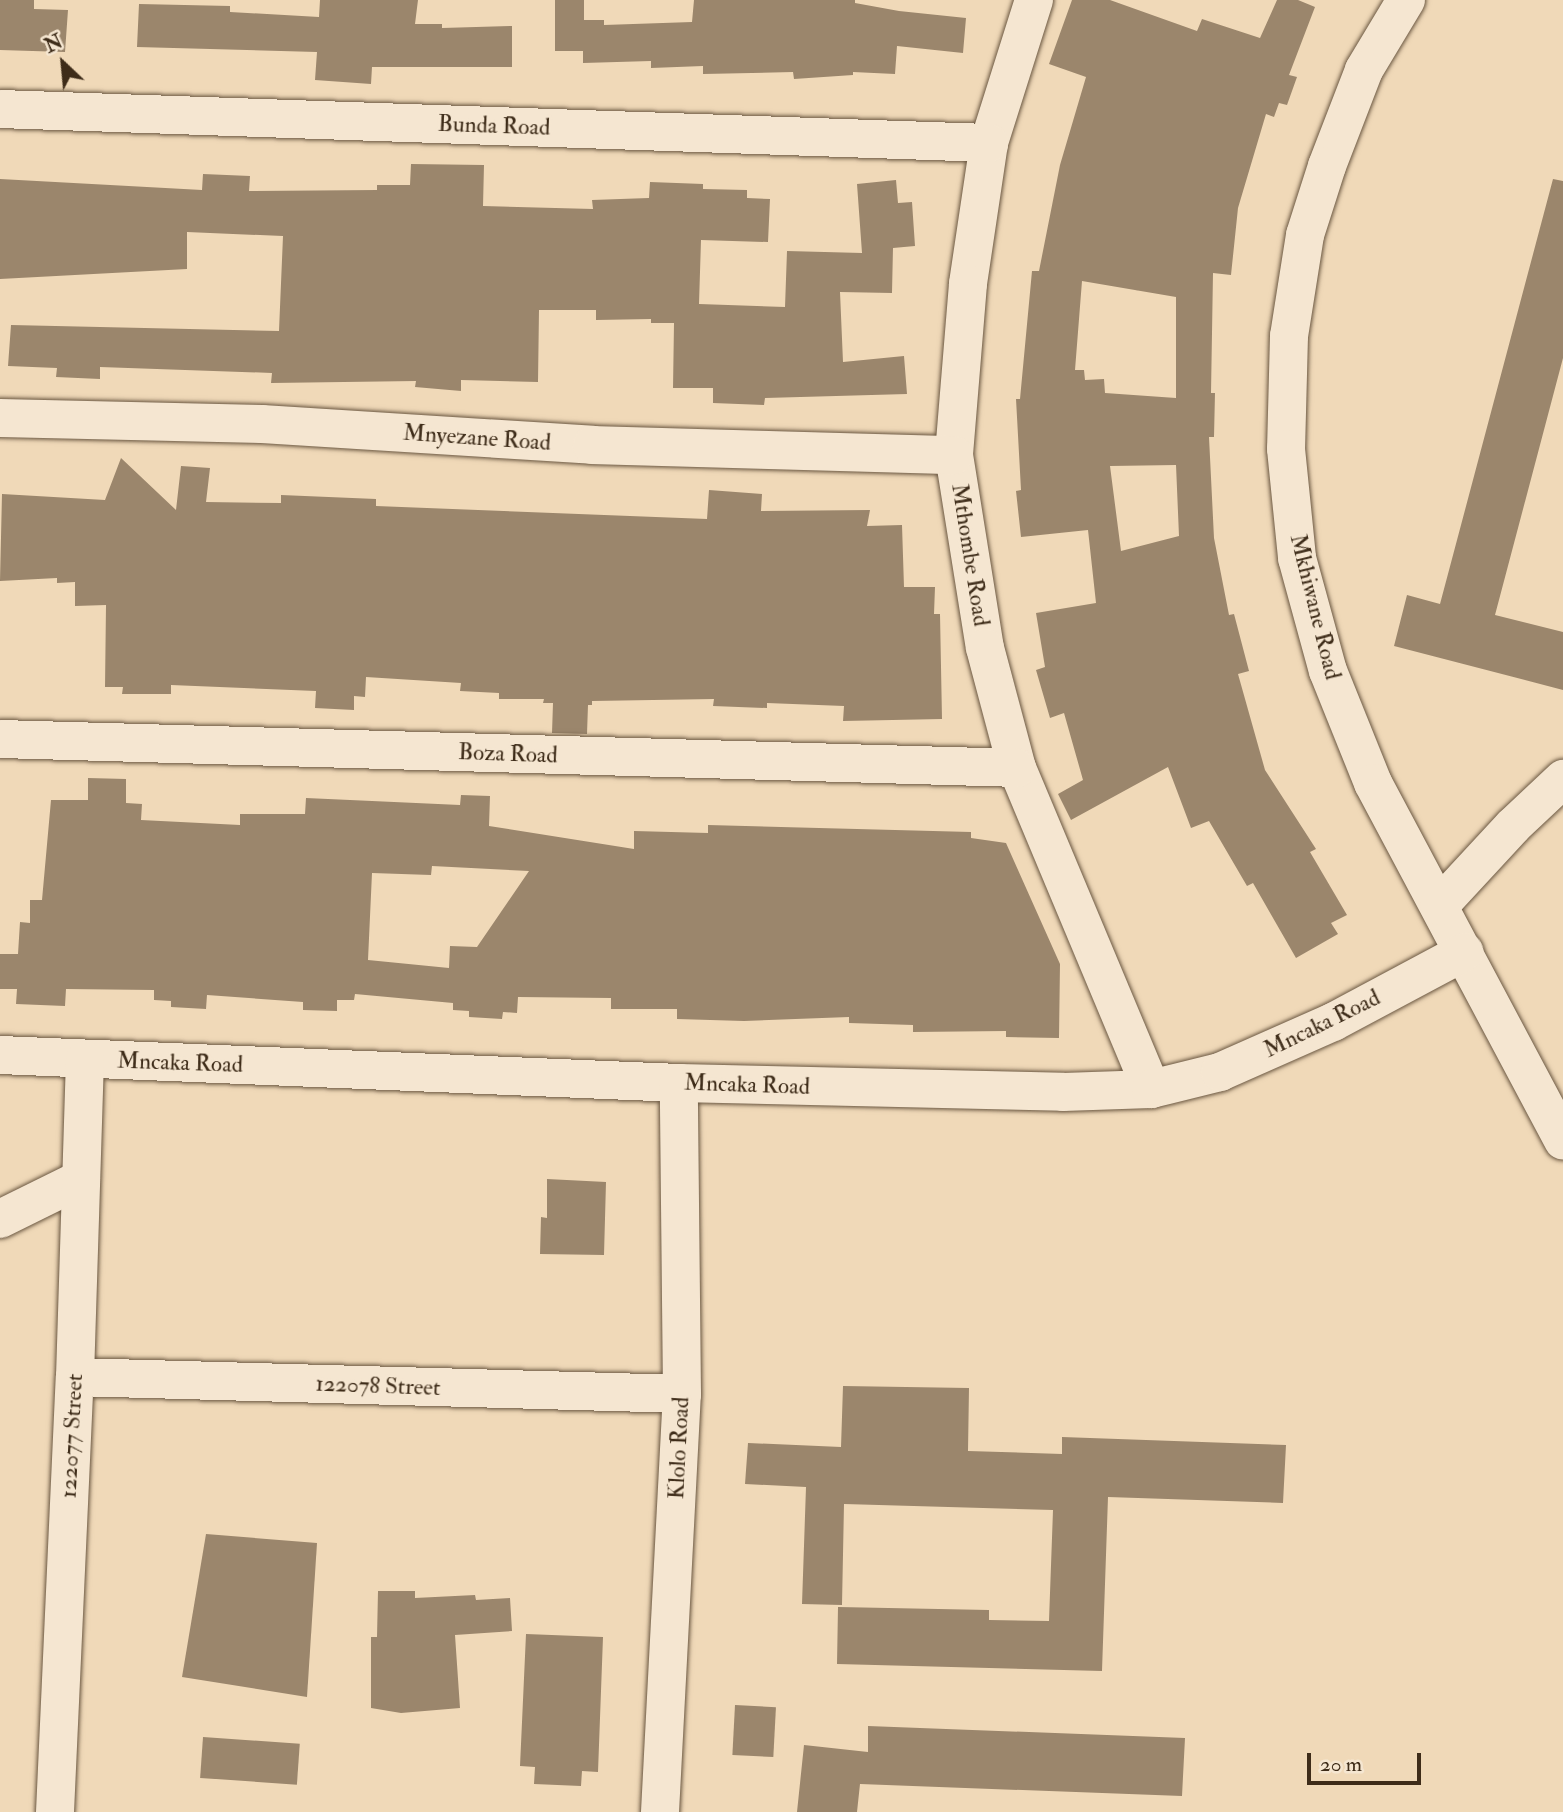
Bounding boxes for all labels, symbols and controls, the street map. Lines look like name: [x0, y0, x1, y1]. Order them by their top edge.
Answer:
north arrow: [28, 28, 98, 98]
text: N: [41, 30, 67, 59]
street label: Bunda Road: [437, 110, 551, 142]
street label: Mnyezane Road: [402, 419, 552, 457]
street label: Mthombe Road: [945, 482, 995, 628]
street label: Mkhiwane Road: [1284, 531, 1346, 683]
street label: Boza Road: [458, 738, 558, 770]
street label: Mncaka Road: [1259, 984, 1385, 1064]
street label: Mncaka Road: [117, 1047, 243, 1079]
street label: Mncaka Road: [684, 1069, 810, 1101]
street label: 122078 Street: [315, 1370, 441, 1402]
street label: 122077 Street: [55, 1373, 89, 1499]
street label: Klolo Road: [663, 1396, 695, 1500]
scale bar: [1311, 1738, 1425, 1782]
text: 20 m: [1320, 1751, 1362, 1778]

